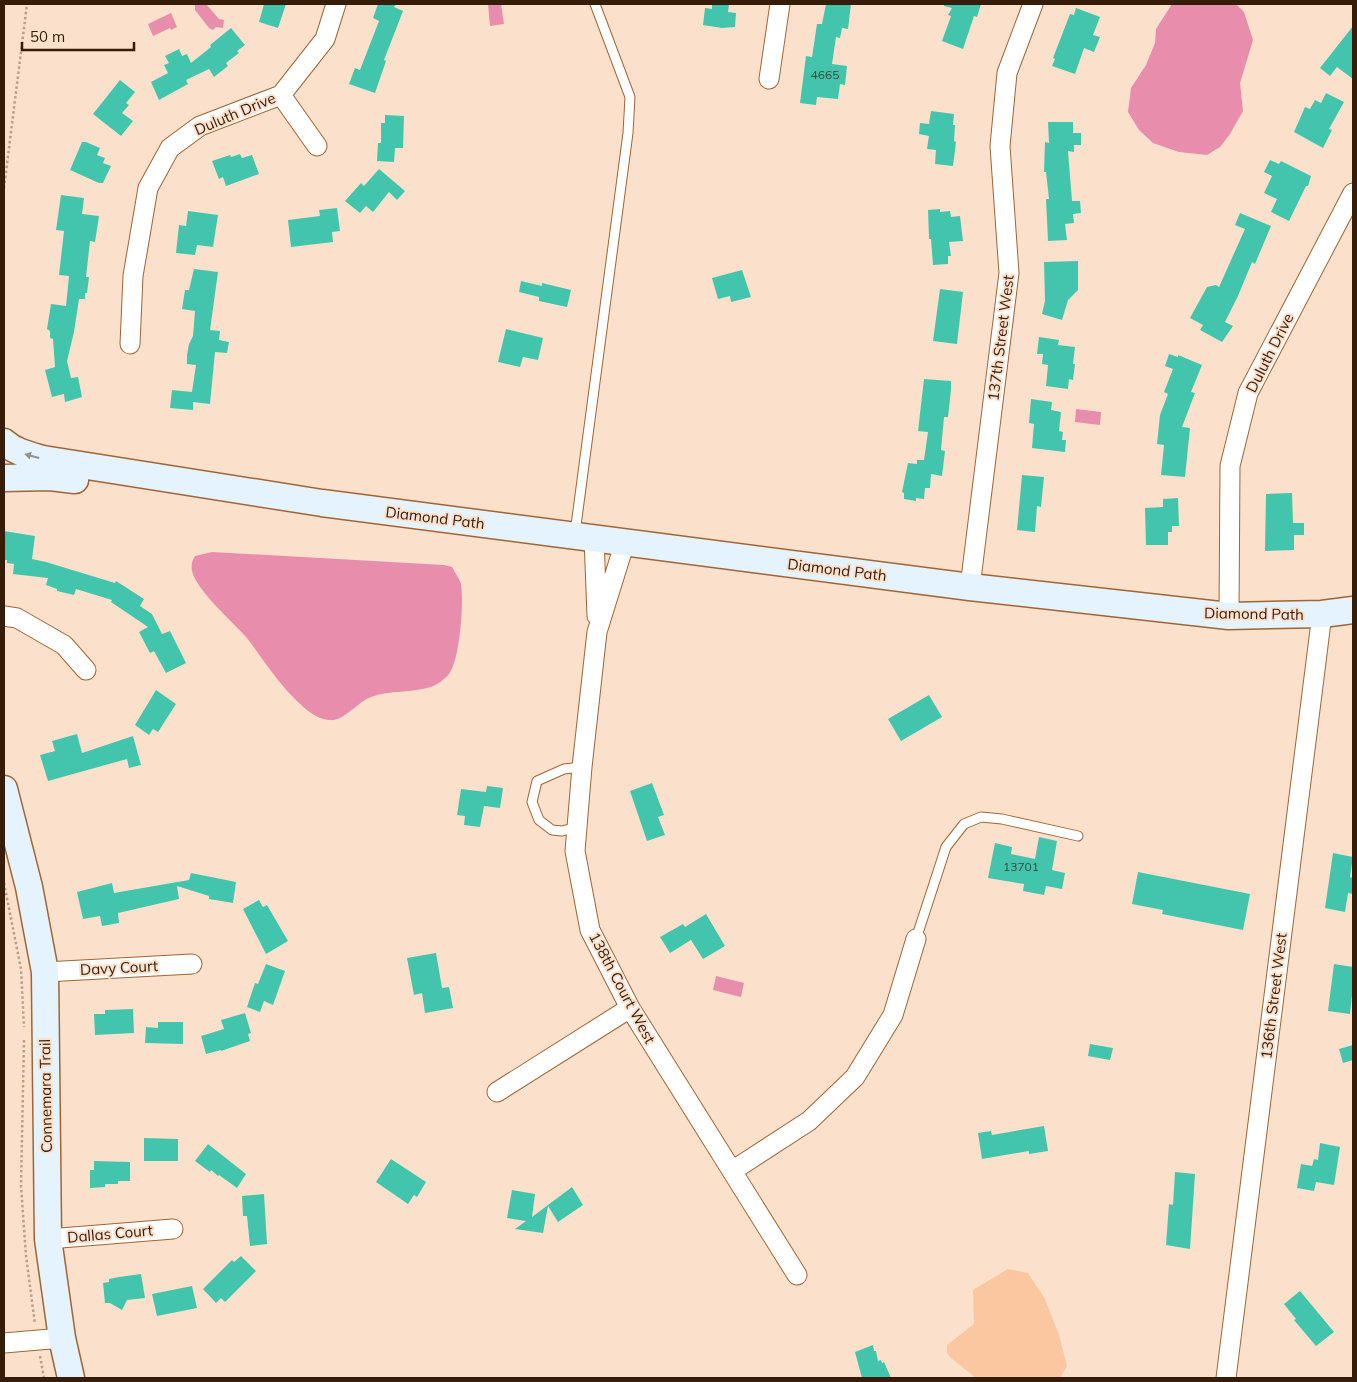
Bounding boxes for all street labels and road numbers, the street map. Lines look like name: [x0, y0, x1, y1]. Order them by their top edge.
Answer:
street label: Duluth Drive: [191, 88, 278, 139]
street label: 137th Street West: [983, 274, 1018, 402]
street label: Duluth Drive: [1242, 310, 1298, 396]
street label: Diamond Path: [384, 502, 486, 533]
street label: Diamond Path: [786, 554, 888, 585]
street label: Diamond Path: [1204, 603, 1304, 624]
street label: 138th Court West: [585, 929, 660, 1047]
street label: 136th Street West: [1256, 932, 1291, 1060]
street label: Davy Court: [79, 956, 159, 979]
street label: Connemara Trail: [35, 1039, 56, 1153]
street label: Dallas Court: [66, 1220, 153, 1247]

